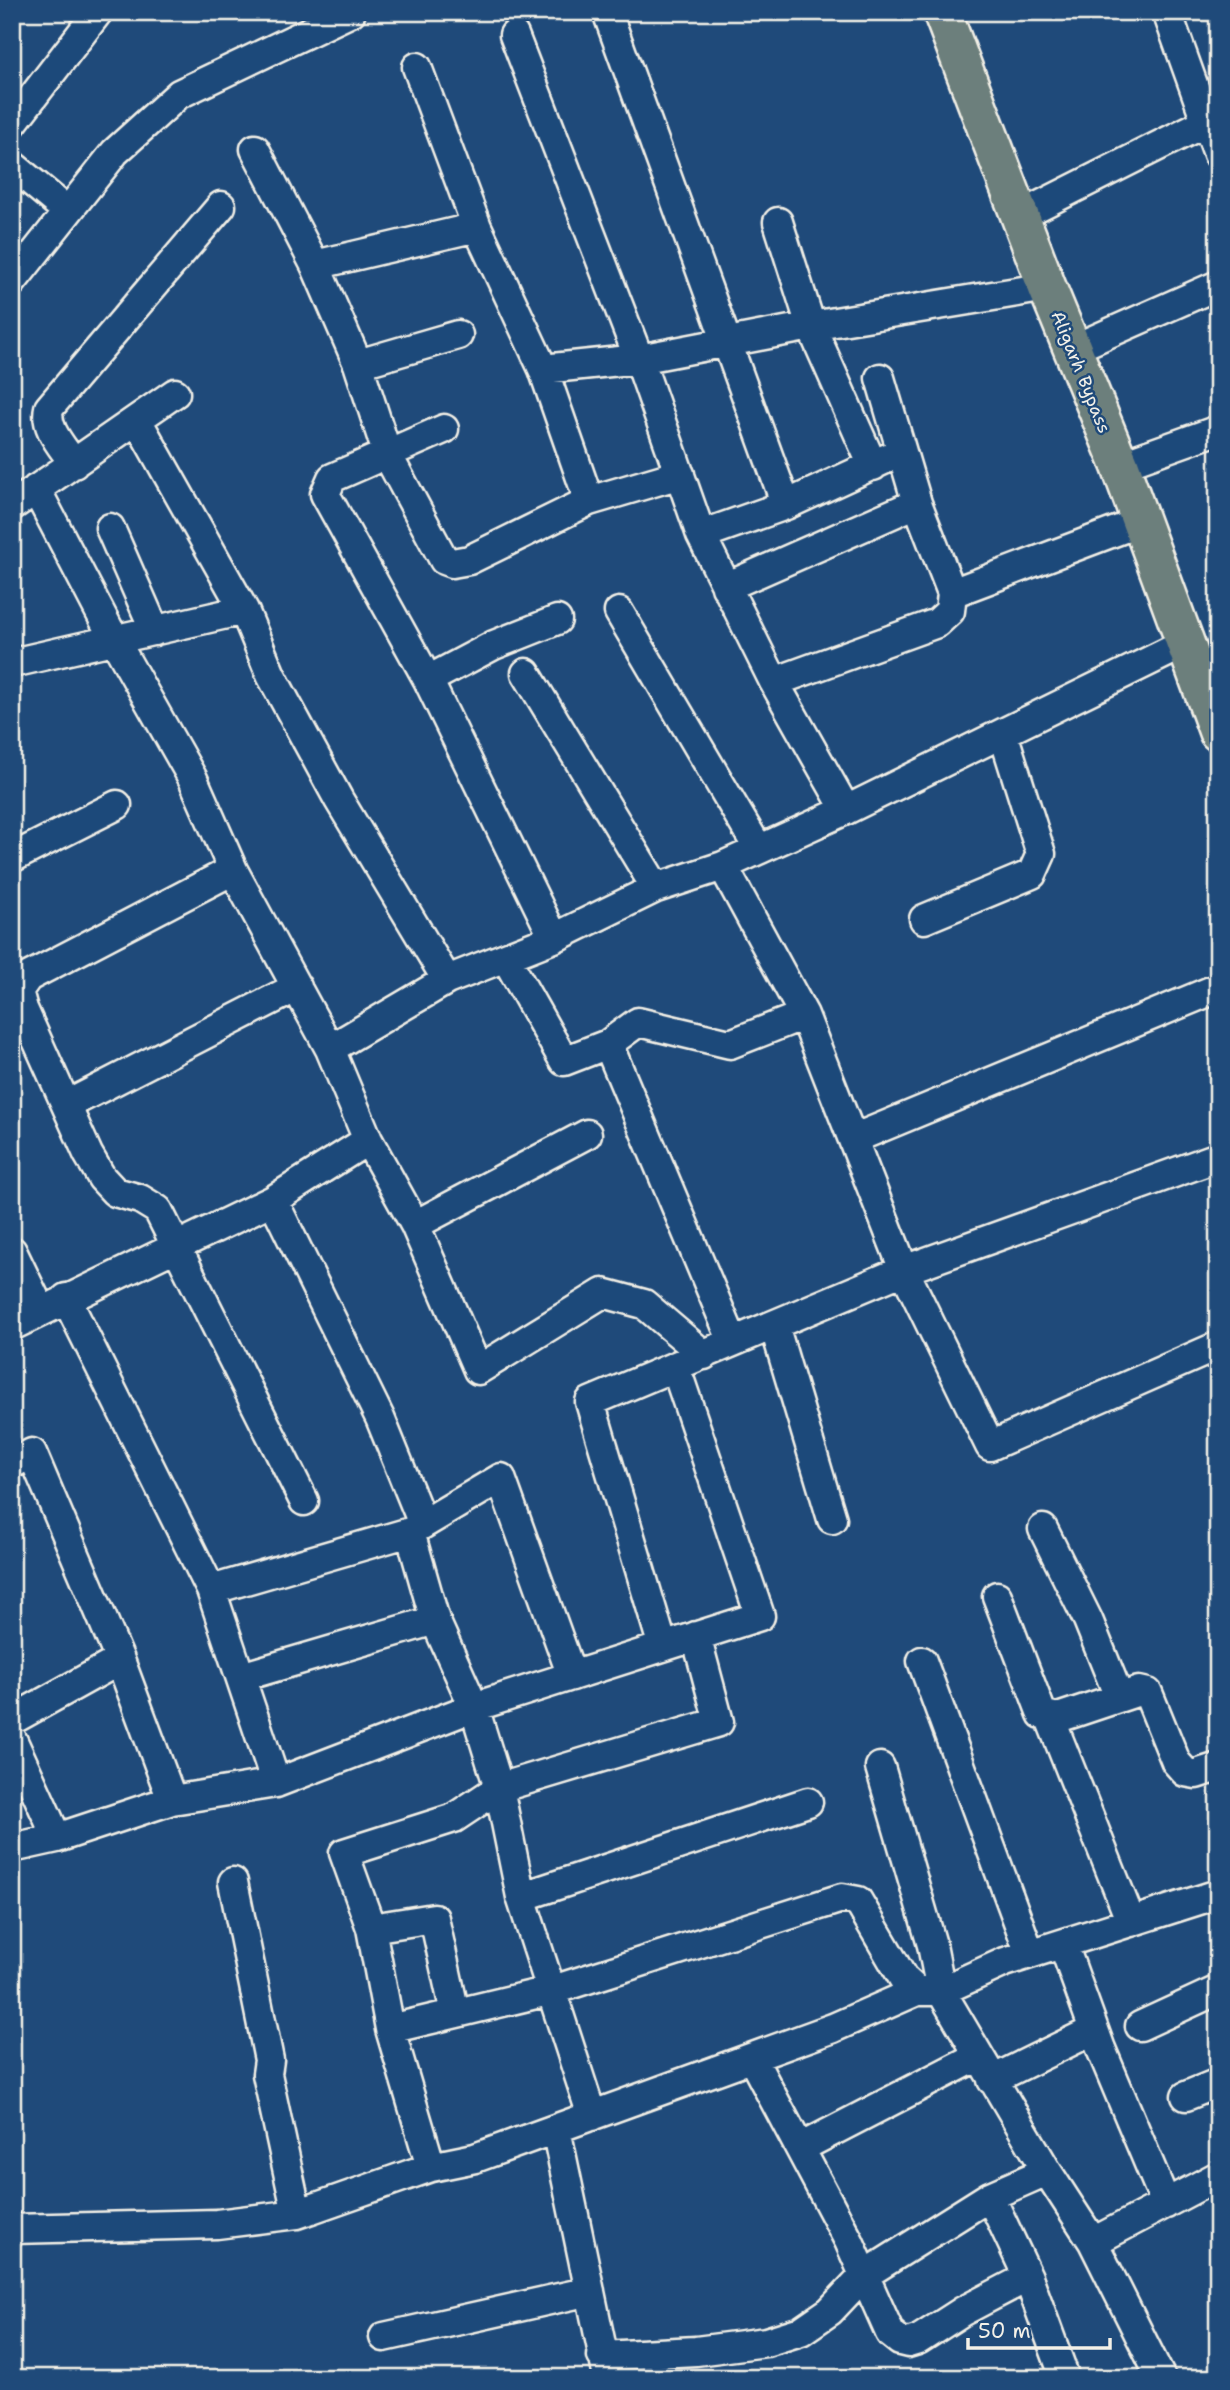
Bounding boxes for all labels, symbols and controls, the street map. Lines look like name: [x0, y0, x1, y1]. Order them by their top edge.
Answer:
street label: Aligarh Bypass: [1046, 307, 1116, 437]
scale bar: [968, 2306, 1109, 2350]
text: 50 m: [978, 2317, 1031, 2345]

